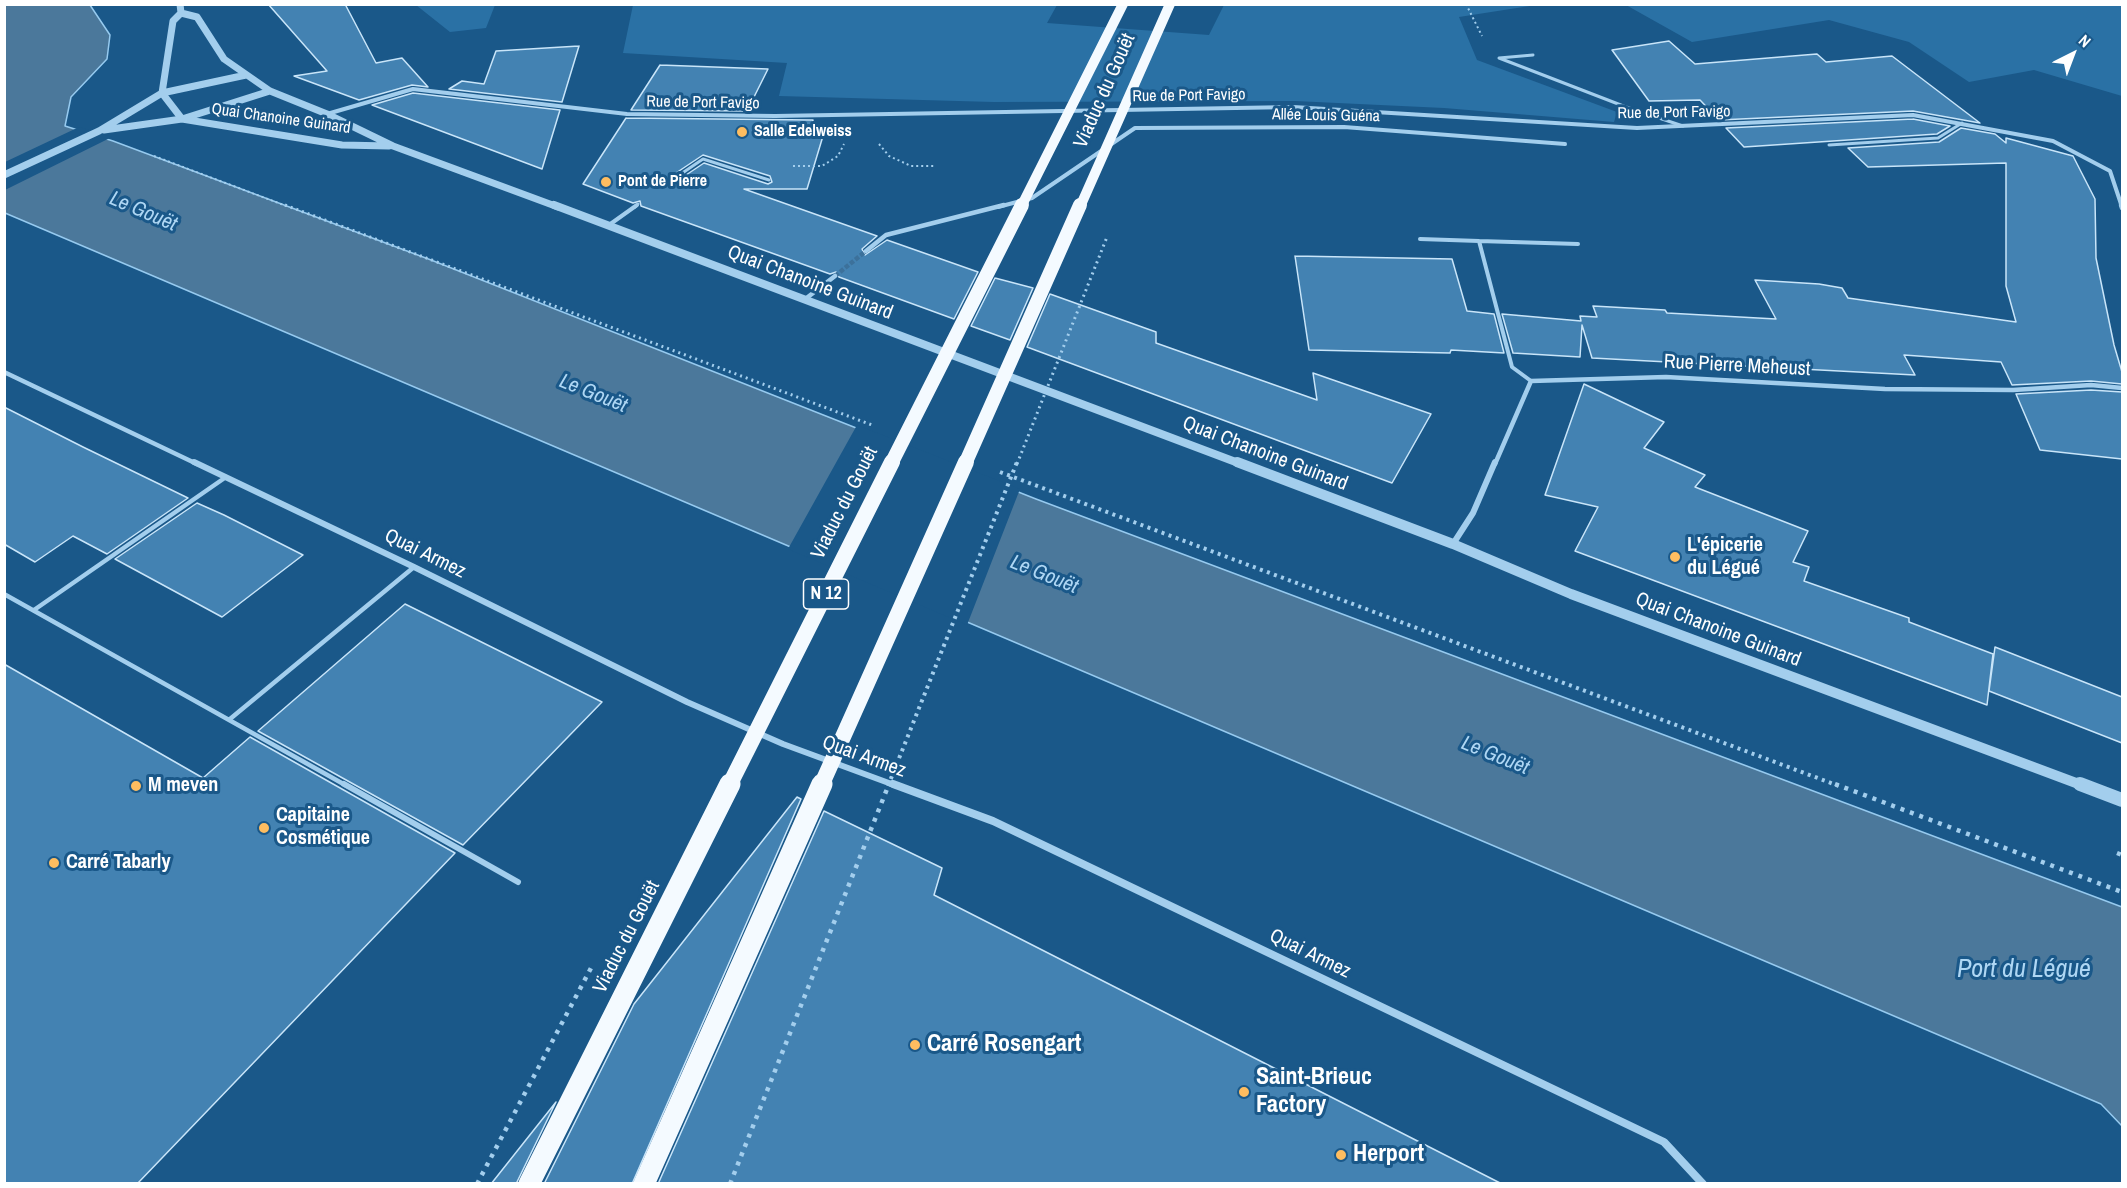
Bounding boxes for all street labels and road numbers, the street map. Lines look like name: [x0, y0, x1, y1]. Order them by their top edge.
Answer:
street label: Viaduc du Gouët: [1069, 30, 1141, 152]
street label: Rue de Port Favigo: [1132, 85, 1246, 107]
street label: Rue de Port Favigo: [646, 92, 760, 114]
street label: Quai Chanoine Guinard: [210, 100, 352, 138]
street label: Rue de Port Favigo: [1617, 102, 1731, 124]
street label: Allée Louis Guéna: [1272, 105, 1380, 127]
street label: Quai Chanoine Guinard: [724, 240, 896, 326]
street label: Rue Pierre Meheust: [1663, 350, 1811, 382]
street label: Quai Chanoine Guinard: [1179, 411, 1351, 497]
street label: Viaduc du Gouët: [806, 443, 884, 563]
street label: Quai Armez: [380, 524, 470, 584]
road number: N 12: [804, 579, 848, 609]
street label: Quai Chanoine Guinard: [1632, 587, 1804, 673]
street label: Quai Armez: [819, 731, 909, 783]
street label: Viaduc du Gouët: [588, 877, 666, 997]
street label: Quai Armez: [1265, 924, 1355, 984]

